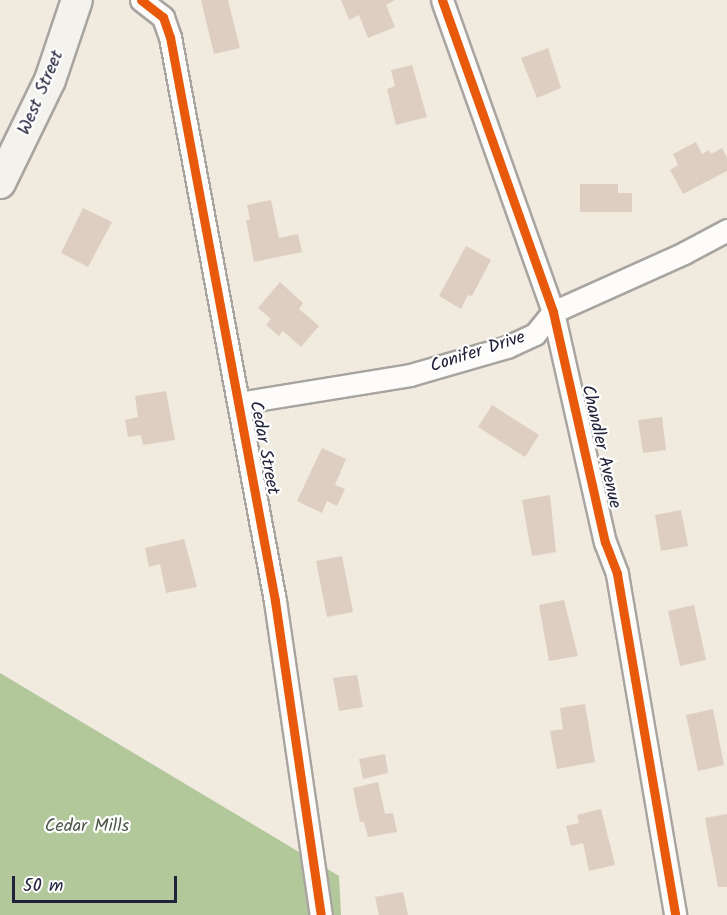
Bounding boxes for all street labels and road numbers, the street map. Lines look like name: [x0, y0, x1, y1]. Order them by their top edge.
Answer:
street label: West Street: [15, 48, 69, 138]
street label: Conifer Drive: [428, 328, 528, 378]
street label: Chandler Avenue: [575, 383, 625, 511]
street label: Cedar Street: [243, 399, 283, 497]

